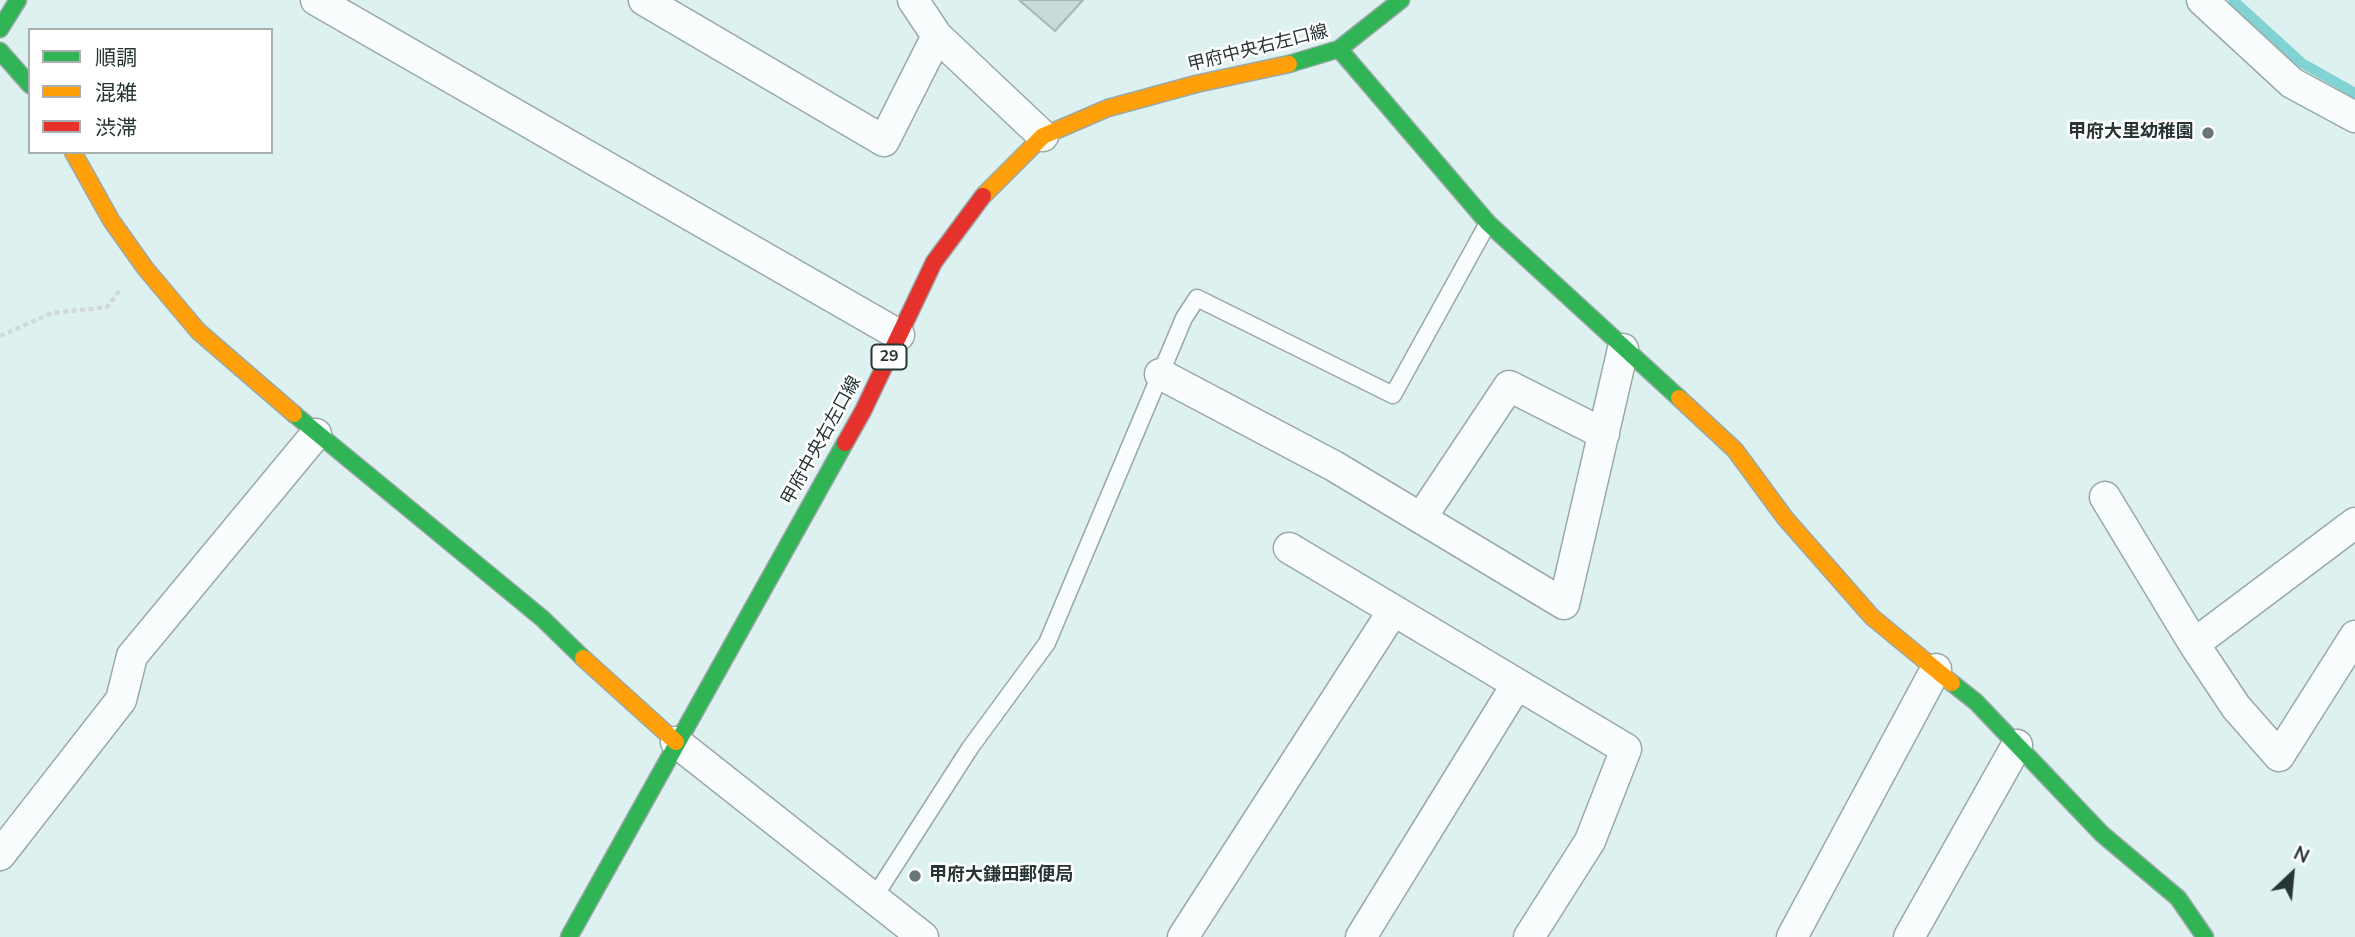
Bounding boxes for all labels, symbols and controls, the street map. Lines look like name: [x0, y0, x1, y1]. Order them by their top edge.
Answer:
street label: 甲府中央右左口線: [1186, 21, 1330, 77]
legend: [28, 28, 273, 154]
text: 順調: [95, 44, 137, 72]
text: 混雑: [95, 79, 137, 107]
text: 渋滞: [95, 114, 137, 142]
place label: 甲府大里幼稚園: [2068, 122, 2194, 144]
marker: 甲府大里幼稚園: [2200, 125, 2216, 141]
road number: 29: [872, 344, 906, 370]
street label: 甲府中央右左口線: [778, 373, 866, 509]
north arrow: [2257, 839, 2327, 909]
text: N: [2289, 840, 2313, 870]
place label: 甲府大鎌田郵便局: [929, 865, 1073, 887]
marker: 甲府大鎌田郵便局: [907, 868, 923, 884]

